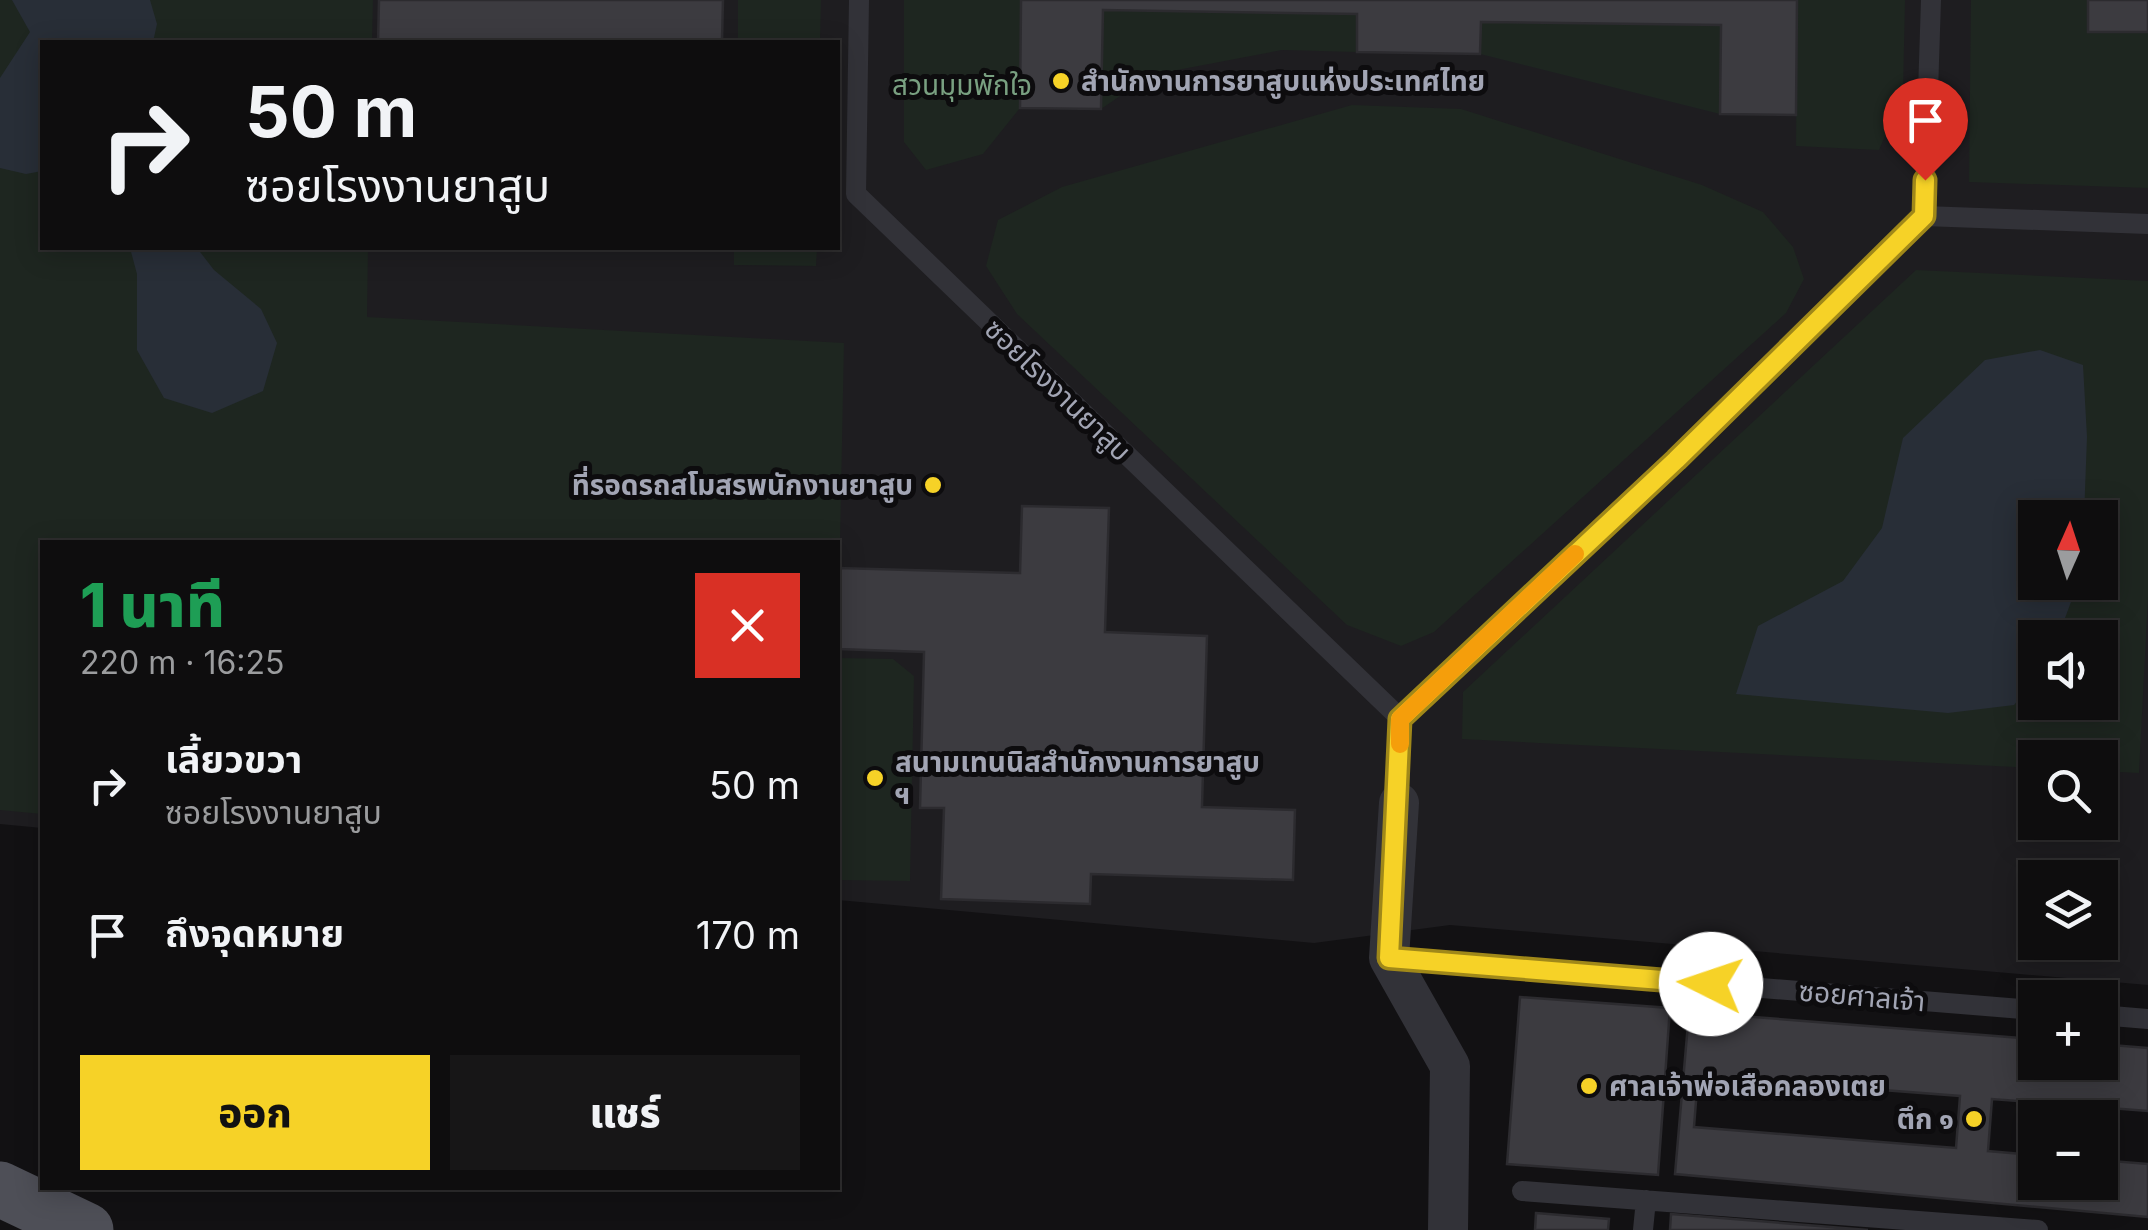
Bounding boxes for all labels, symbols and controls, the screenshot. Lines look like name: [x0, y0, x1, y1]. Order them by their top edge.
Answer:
place label: สำนักงานการยาสูบแห่งประเทศไทย: [1081, 64, 1485, 99]
park label: สวนมุมพักใจ: [892, 68, 1032, 102]
text: 50 m: [245, 69, 417, 154]
marker: สำนักงานการยาสูบแห่งประเทศไทย: [1050, 70, 1072, 92]
pin: [1883, 78, 1968, 181]
icon: right: [80, 80, 210, 210]
icon: arrive: [1898, 93, 1953, 148]
text: ซอยโรงงานยาสูบ: [245, 158, 550, 213]
street label: ซอยโรงงานยาสูบ: [977, 312, 1138, 469]
place label: ที่รอดรถสโมสรพนักงานยาสูบ: [572, 465, 913, 503]
marker: ที่รอดรถสโมสรพนักงานยาสูบ: [922, 474, 944, 496]
north arrow: [2018, 500, 2118, 600]
map controls: [2018, 500, 2118, 1200]
text: 1 นาที: [80, 569, 225, 641]
button: close: [695, 573, 800, 678]
button: sound: [2018, 620, 2118, 720]
text: 220 m · 16:25: [80, 643, 285, 682]
text: เลี้ยวขวา: [165, 736, 302, 782]
button: search: [2018, 740, 2118, 840]
place label: สนามเทนนิสสำนักงานการยาสูบ ฯ: [895, 745, 1260, 811]
icon: right: [80, 758, 135, 813]
text: 50 m: [709, 762, 800, 808]
marker: สนามเทนนิสสำนักงานการยาสูบ ฯ: [864, 767, 886, 789]
text: ซอยโรงงานยาสูบ: [165, 793, 382, 832]
button: layers: [2018, 860, 2118, 960]
icon: arrive: [80, 908, 135, 963]
text: ถึงจุดหมาย: [165, 910, 344, 956]
text: 170 m: [696, 912, 800, 958]
position arrow: [1659, 932, 1763, 1036]
street label: ซอยศาลเจ้า: [1797, 974, 1927, 1018]
button: +: [2018, 980, 2118, 1080]
button: ออก: [80, 1055, 430, 1170]
button: แชร์: [450, 1055, 800, 1170]
place label: ศาลเจ้าพ่อเสือคลองเตย: [1609, 1069, 1886, 1103]
marker: ศาลเจ้าพ่อเสือคลองเตย: [1578, 1075, 1600, 1097]
button: −: [2018, 1100, 2118, 1200]
place label: ตึก ๑: [1897, 1102, 1954, 1136]
marker: ตึก ๑: [1963, 1108, 1985, 1130]

